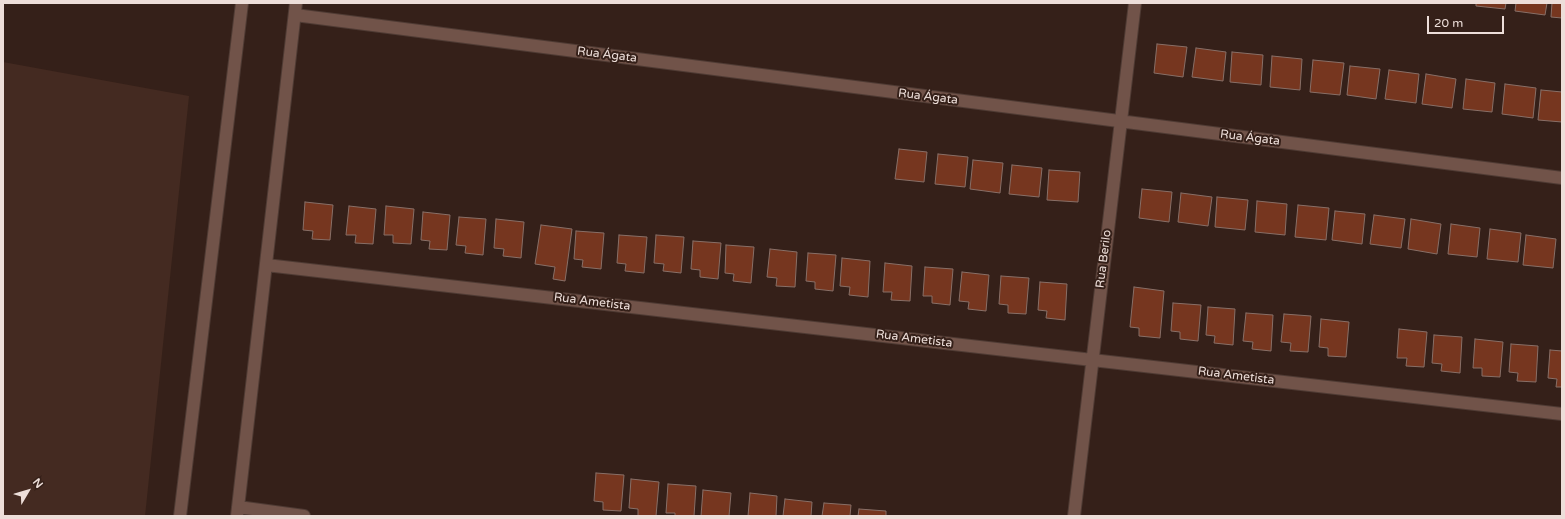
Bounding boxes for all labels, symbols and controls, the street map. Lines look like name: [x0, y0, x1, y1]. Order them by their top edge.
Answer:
scale bar: [1429, 8, 1506, 34]
text: 20 m: [1434, 16, 1463, 30]
street label: Rua Ágata: [576, 44, 638, 66]
street label: Rua Ágata: [897, 86, 959, 108]
street label: Rua Ágata: [1219, 127, 1281, 149]
street label: Rua Berilo: [1093, 229, 1115, 289]
street label: Rua Ametista: [553, 290, 631, 314]
street label: Rua Ametista: [875, 327, 953, 351]
street label: Rua Ametista: [1197, 364, 1275, 388]
north arrow: [8, 471, 48, 511]
text: N: [30, 476, 46, 491]

